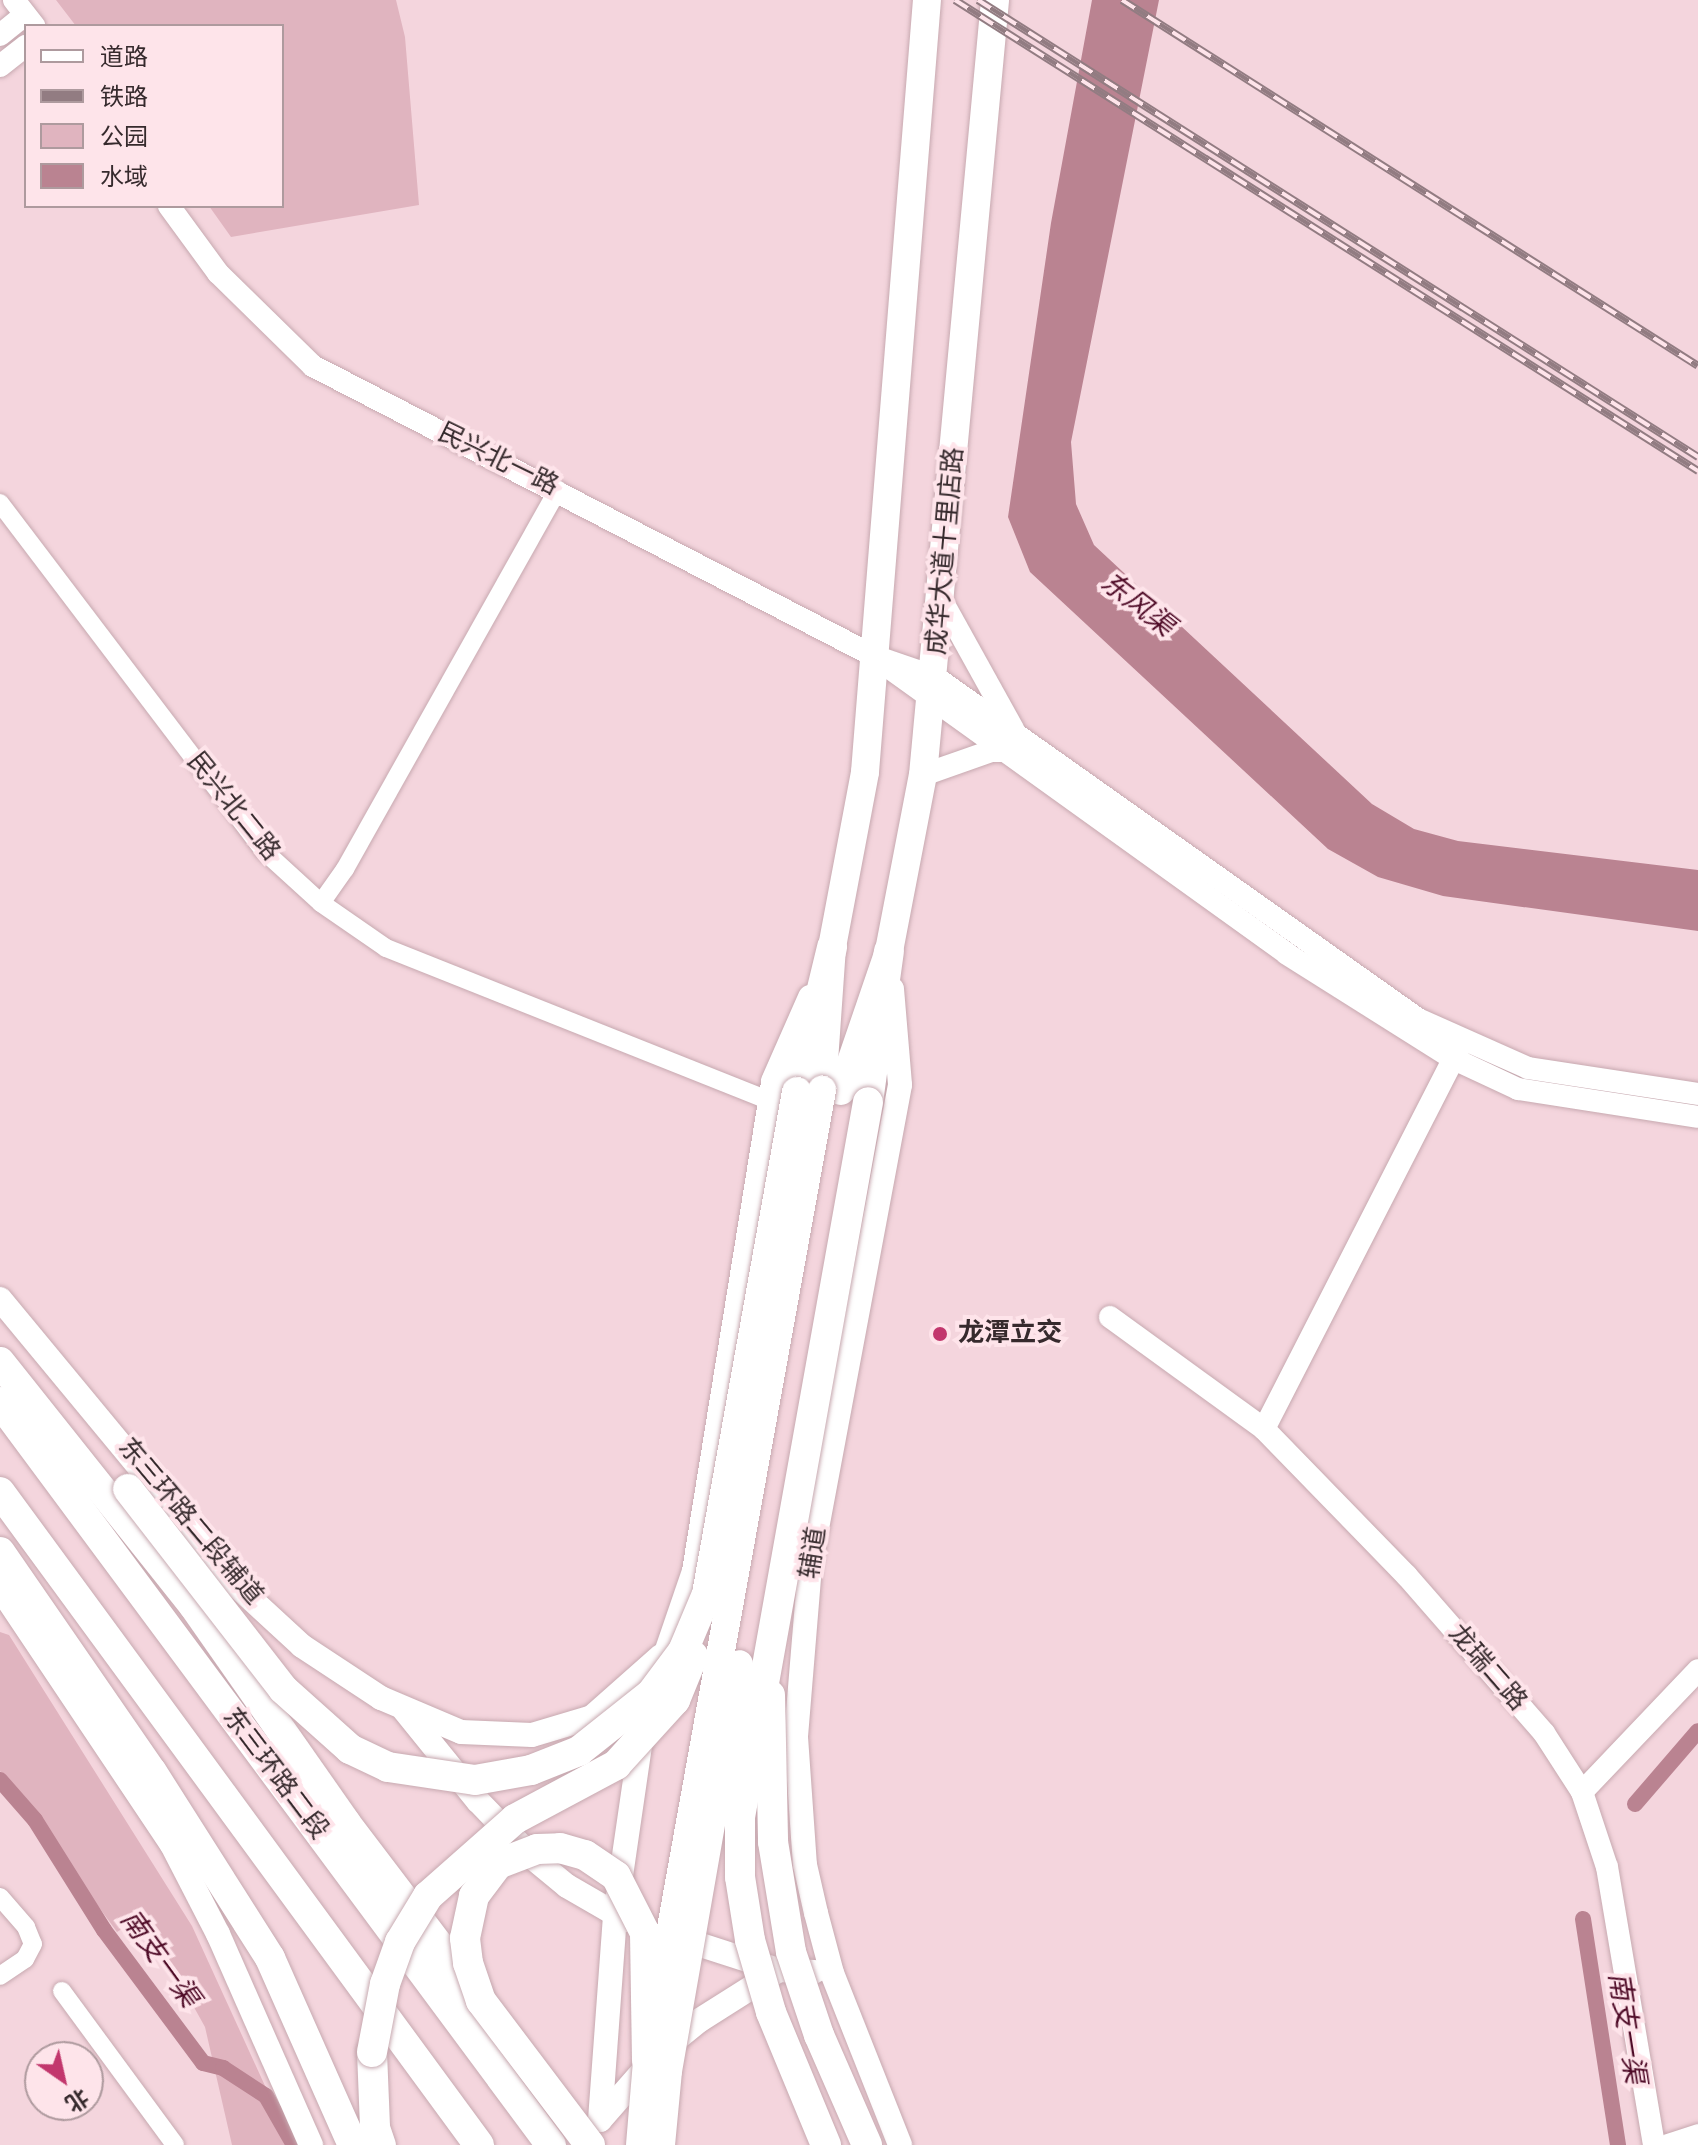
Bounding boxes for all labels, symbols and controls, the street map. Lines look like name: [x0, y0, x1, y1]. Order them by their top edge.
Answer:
legend: [24, 24, 284, 208]
text: 道路: [100, 40, 148, 76]
text: 铁路: [100, 80, 148, 116]
text: 公园: [100, 120, 148, 156]
text: 水域: [100, 160, 148, 196]
street label: 民兴北一路: [433, 417, 563, 503]
street label: 成华大道十里店路: [921, 446, 971, 656]
water label: 东风渠: [1094, 566, 1180, 644]
street label: 民兴北二路: [180, 747, 286, 867]
place label: 龙潭立交: [958, 1318, 1062, 1350]
marker: 龙潭立交: [929, 1323, 951, 1345]
street label: 东三环路二段辅道: [111, 1432, 269, 1612]
street label: 辅道: [795, 1525, 833, 1581]
street label: 龙瑞二路: [1441, 1619, 1533, 1717]
street label: 东三环路二段: [216, 1702, 334, 1846]
water label: 南支一渠: [112, 1904, 206, 2014]
water label: 南支一渠: [1601, 1970, 1651, 2086]
north arrow: [24, 2041, 104, 2121]
text: 北: [58, 2080, 95, 2119]

